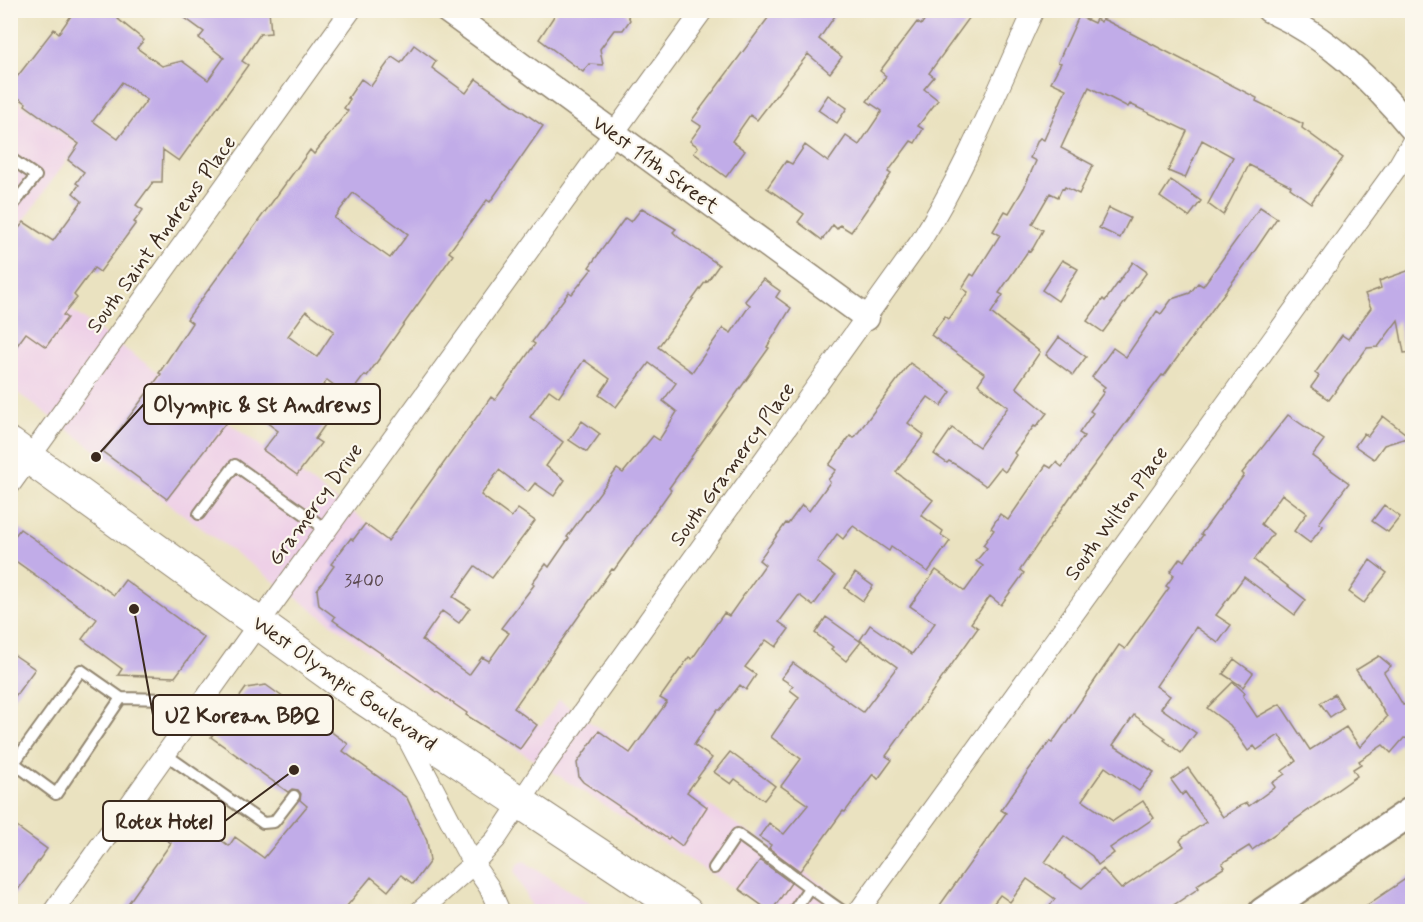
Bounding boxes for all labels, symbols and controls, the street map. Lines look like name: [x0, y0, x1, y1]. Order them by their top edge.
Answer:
street label: West 11th Street: [586, 109, 725, 221]
street label: South Saint Andrews Place: [81, 130, 243, 339]
street label: South Gramercy Place: [664, 377, 802, 552]
callout: Olympic & St Andrews: [144, 384, 380, 424]
text: Olympic & St Andrews: [153, 392, 371, 420]
street label: Gramercy Drive: [262, 438, 370, 571]
street label: South Wilton Place: [1058, 441, 1175, 587]
house number: 3400: [344, 569, 384, 593]
street label: West Olympic Boulevard: [247, 610, 442, 758]
callout: U2 Korean BBQ: [153, 695, 333, 735]
text: U2 Korean BBQ: [165, 703, 321, 731]
callout: Rotex Hotel: [103, 801, 225, 841]
text: Rotex Hotel: [115, 809, 213, 837]

